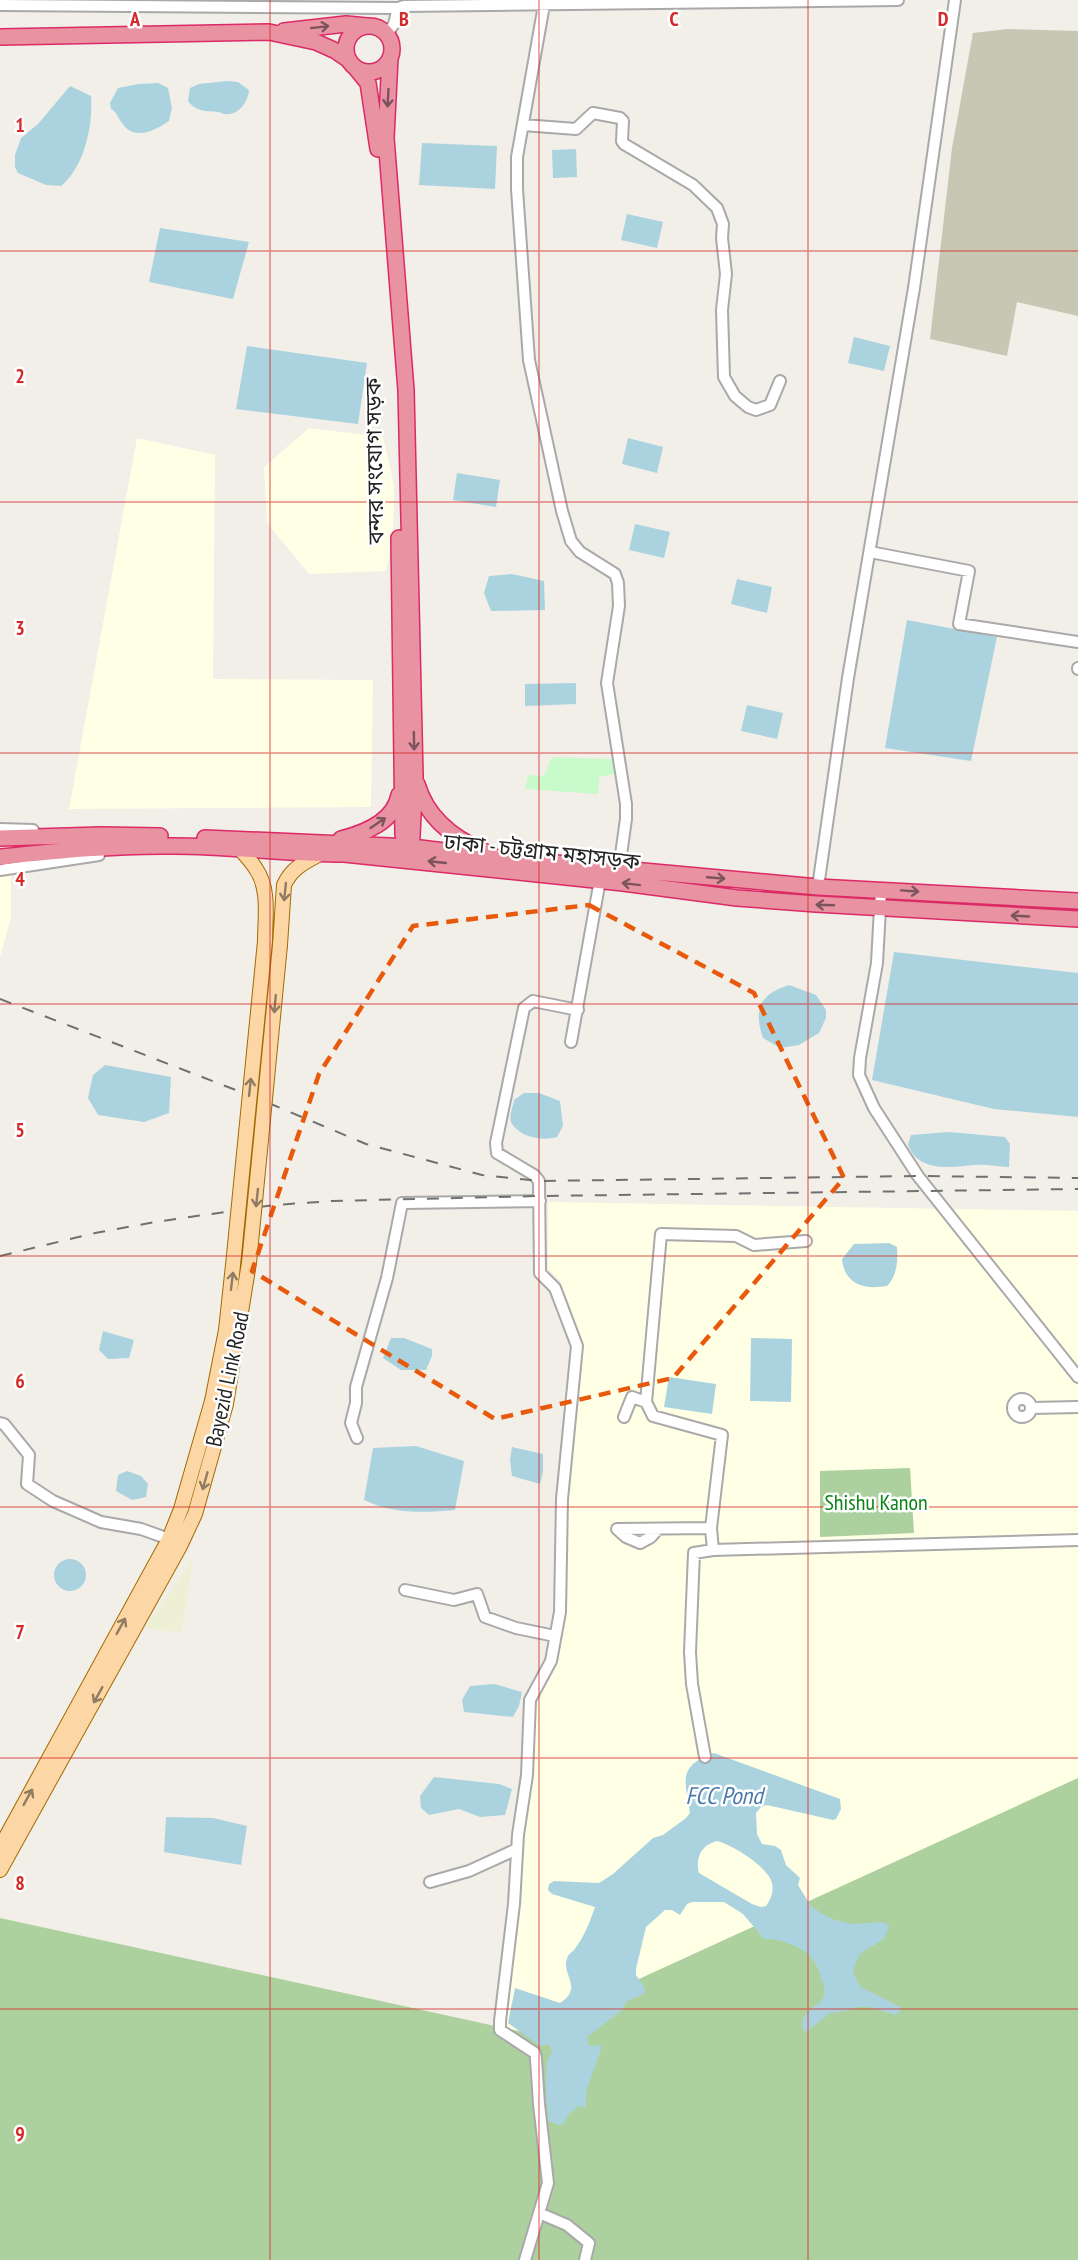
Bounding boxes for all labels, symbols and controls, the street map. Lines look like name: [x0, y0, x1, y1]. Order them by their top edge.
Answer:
text: A: [129, 6, 141, 32]
text: B: [399, 6, 409, 32]
text: C: [669, 6, 679, 32]
text: D: [938, 6, 949, 32]
one-way arrow: [310, 21, 330, 32]
one-way arrow: [383, 87, 394, 107]
text: 1: [15, 112, 25, 138]
text: 2: [15, 363, 25, 389]
street label: বন্দর সংযোগ সড়ক: [359, 377, 389, 546]
text: 3: [15, 615, 25, 641]
one-way arrow: [408, 731, 420, 751]
one-way arrow: [369, 817, 385, 829]
street label: ঢাকা - চট্টগ্রাম মহাসড়ক: [441, 827, 642, 875]
one-way arrow: [428, 857, 448, 868]
text: 4: [15, 866, 25, 892]
one-way arrow: [705, 873, 725, 884]
one-way arrow: [622, 878, 642, 889]
one-way arrow: [279, 882, 290, 901]
one-way arrow: [900, 886, 920, 897]
one-way arrow: [815, 899, 835, 910]
one-way arrow: [1010, 910, 1030, 921]
one-way arrow: [269, 993, 280, 1013]
one-way arrow: [245, 1077, 256, 1097]
text: 5: [15, 1117, 25, 1143]
one-way arrow: [251, 1187, 262, 1207]
one-way arrow: [226, 1271, 237, 1291]
street label: Bayezid Link Road: [199, 1309, 255, 1449]
text: 6: [15, 1368, 25, 1394]
one-way arrow: [198, 1471, 210, 1490]
park label: Shishu Kanon: [824, 1488, 928, 1516]
one-way arrow: [115, 1618, 127, 1635]
text: 7: [15, 1619, 25, 1645]
one-way arrow: [92, 1686, 103, 1704]
water label: FCC Pond: [685, 1780, 766, 1811]
one-way arrow: [22, 1789, 34, 1806]
text: 8: [15, 1870, 25, 1896]
text: 9: [15, 2121, 25, 2147]

